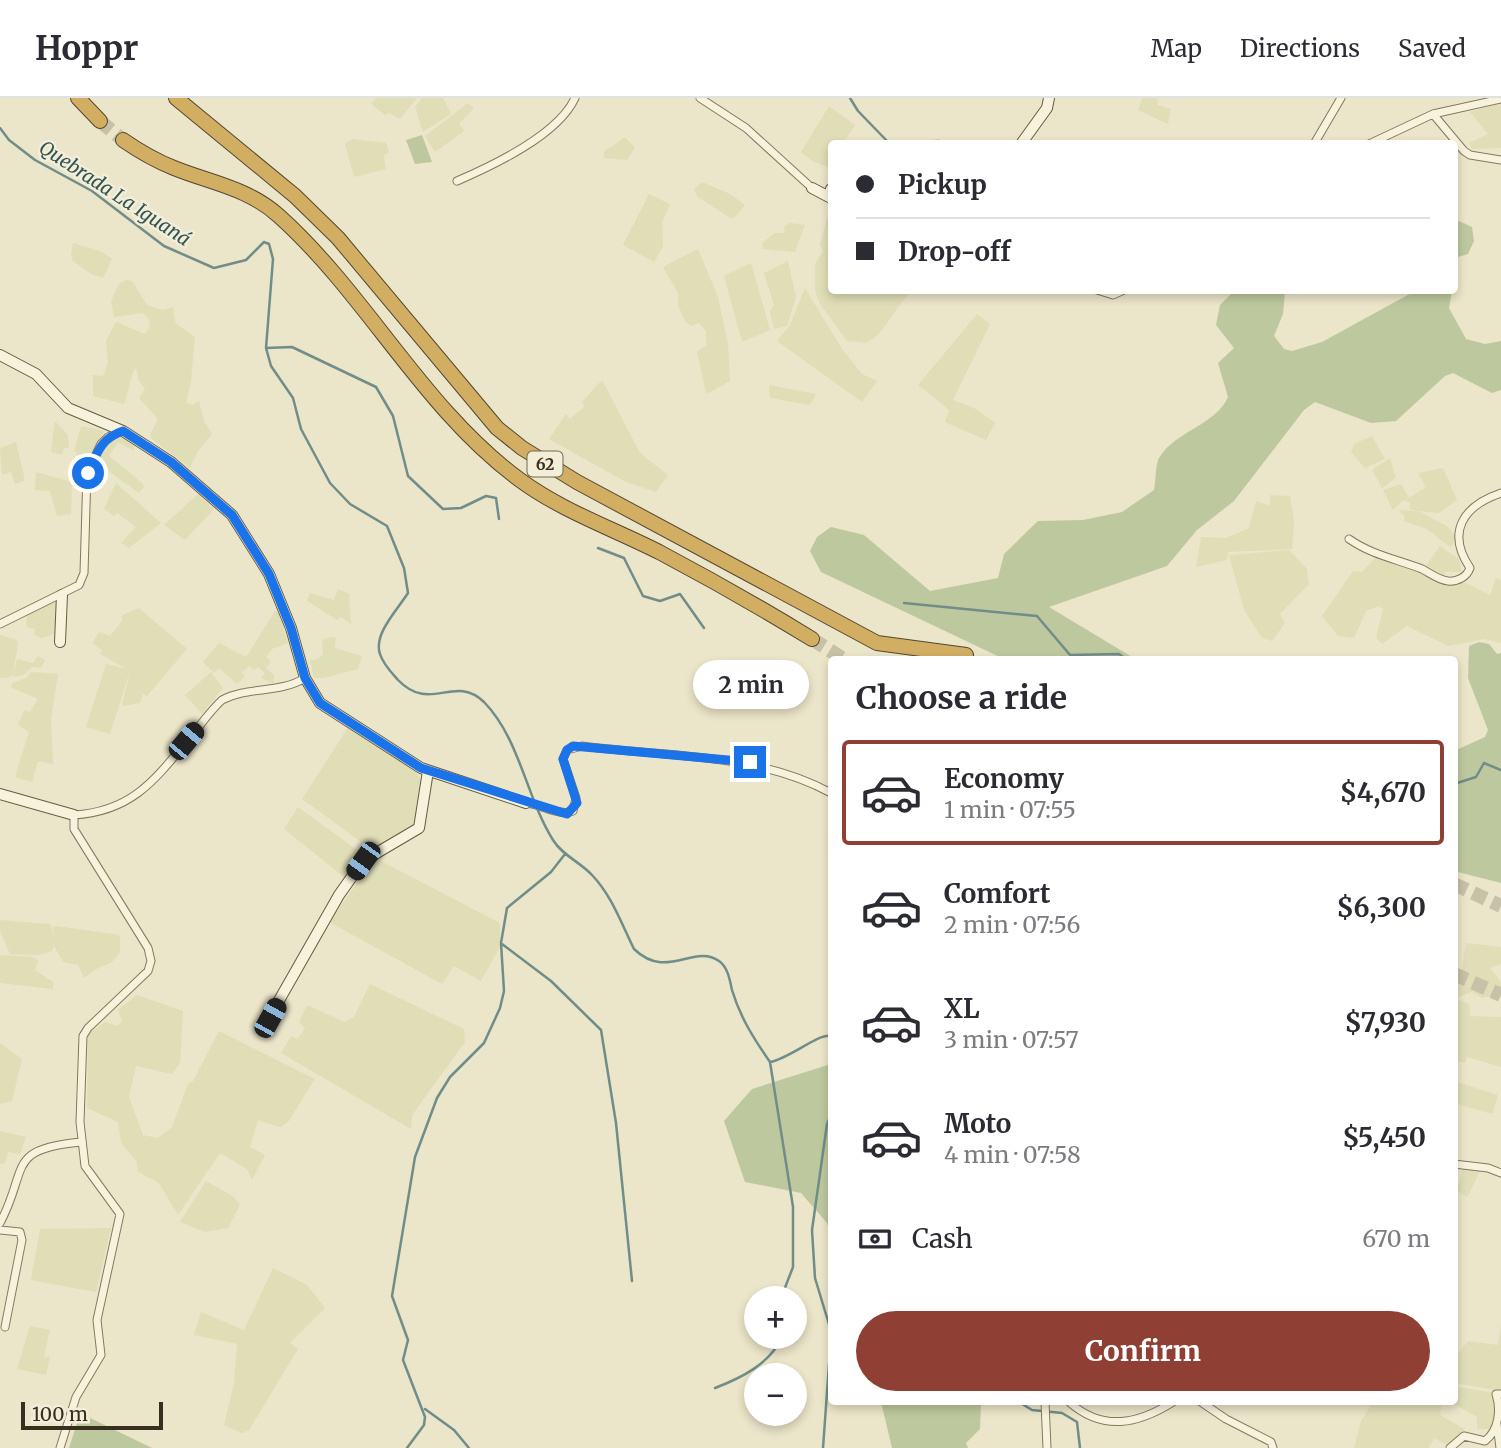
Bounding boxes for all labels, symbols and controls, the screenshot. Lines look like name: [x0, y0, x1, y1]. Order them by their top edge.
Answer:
text: Hoppr: [35, 28, 138, 69]
text: Map: [1151, 33, 1202, 64]
text: Directions: [1240, 33, 1360, 64]
text: Saved: [1398, 33, 1466, 64]
water label: Quebrada La Iguaná: [35, 135, 195, 251]
text: Pickup: [898, 168, 987, 201]
text: Drop-off: [898, 235, 1011, 268]
road number: 62: [528, 452, 562, 476]
route start: [72, 457, 104, 489]
callout: 2 min: [692, 660, 808, 710]
text: 2 min: [718, 670, 784, 699]
text: Choose a ride: [856, 678, 1067, 718]
car: [165, 718, 208, 764]
route end: [734, 746, 766, 778]
icon: car: [860, 761, 923, 824]
text: Economy: [944, 762, 1064, 795]
text: $4,670: [1340, 776, 1426, 809]
text: 1 min · 07:55: [944, 795, 1076, 824]
car: [343, 838, 384, 884]
icon: car: [860, 876, 923, 939]
text: Comfort: [944, 877, 1050, 910]
text: $6,300: [1337, 891, 1426, 924]
text: 2 min · 07:56: [944, 910, 1081, 939]
icon: car: [860, 991, 923, 1054]
text: XL: [944, 992, 980, 1025]
car: [251, 995, 290, 1041]
text: $7,930: [1344, 1006, 1426, 1039]
text: 3 min · 07:57: [944, 1025, 1079, 1054]
icon: car: [860, 1106, 923, 1169]
text: Moto: [944, 1107, 1011, 1140]
text: $5,450: [1342, 1121, 1426, 1154]
text: 4 min · 07:58: [944, 1140, 1081, 1169]
icon: cash: [856, 1220, 894, 1258]
text: Cash: [912, 1222, 973, 1255]
text: 670 m: [1362, 1224, 1430, 1253]
map controls: [744, 1286, 807, 1426]
button: +: [744, 1286, 807, 1349]
button: Confirm: [856, 1311, 1430, 1391]
button: −: [744, 1363, 807, 1426]
scale bar: [21, 1399, 163, 1431]
text: 100 m: [32, 1402, 88, 1426]

